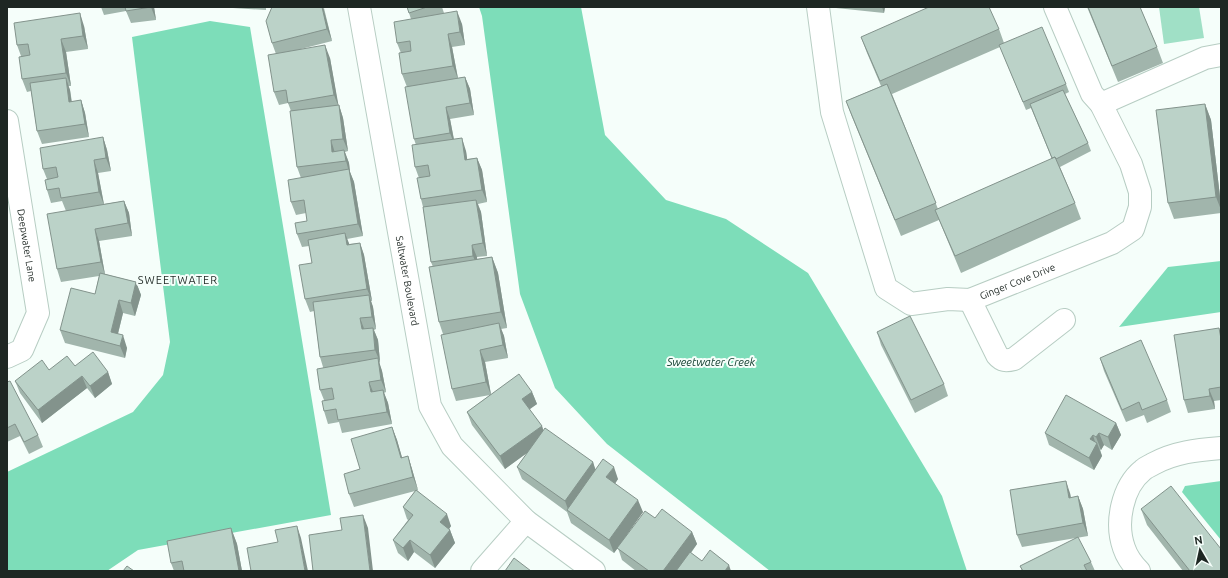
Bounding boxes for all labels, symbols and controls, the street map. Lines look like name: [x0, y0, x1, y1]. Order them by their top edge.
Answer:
street label: Deepwater Lane: [16, 208, 38, 283]
street label: Saltwater Boulevard: [394, 235, 421, 327]
street label: Ginger Cove Drive: [978, 261, 1057, 301]
district label: SWEETWATER: [138, 274, 218, 286]
water label: Sweetwater Creek: [666, 356, 755, 368]
north arrow: [1180, 530, 1220, 570]
text: N: [1193, 534, 1203, 547]

